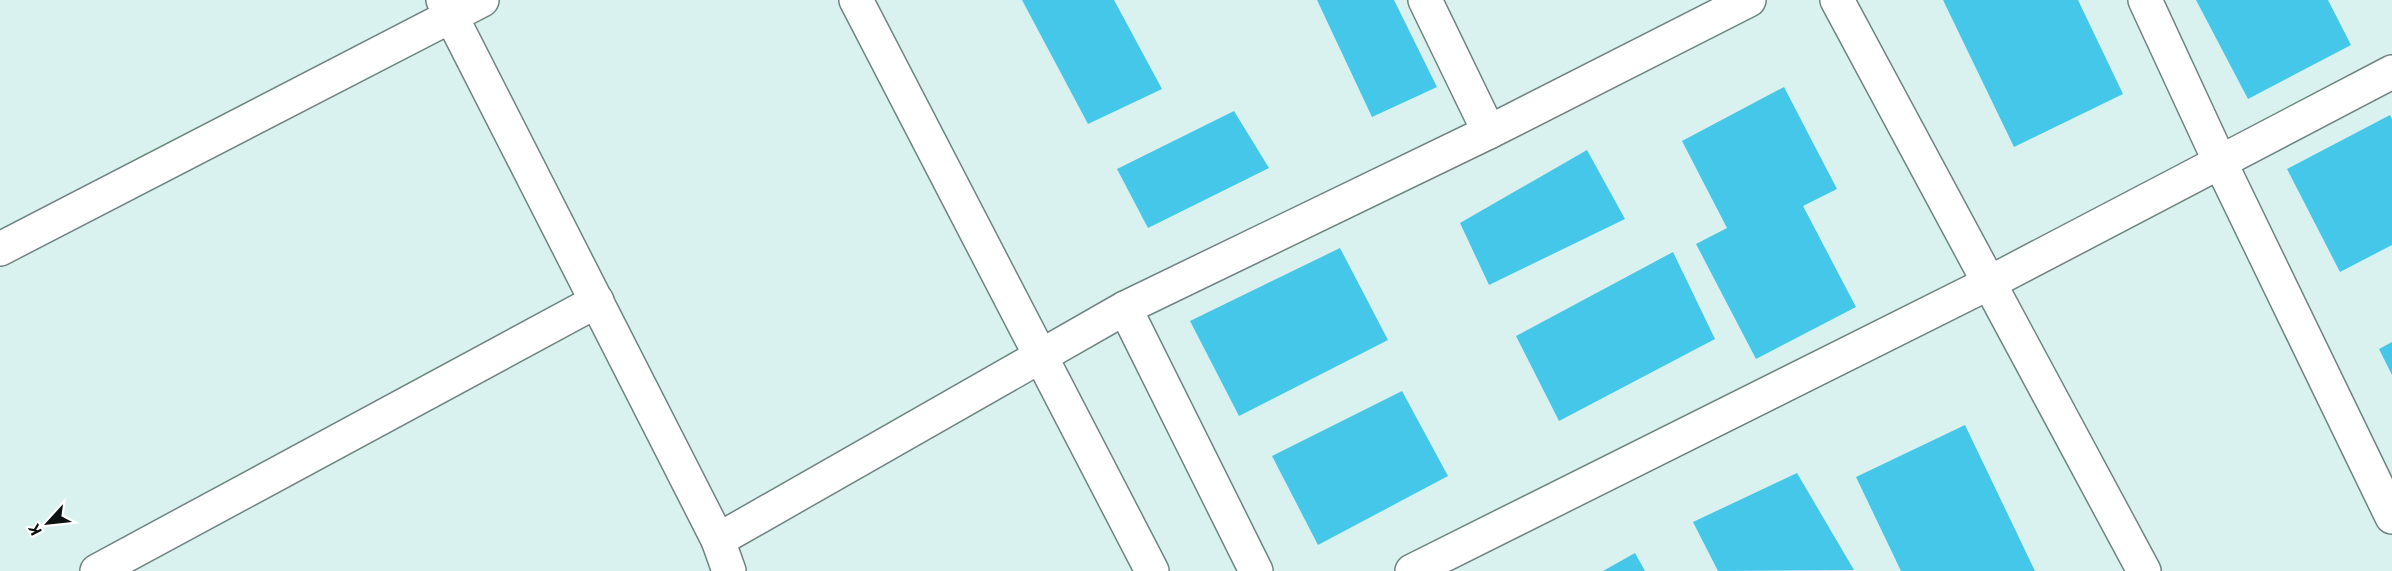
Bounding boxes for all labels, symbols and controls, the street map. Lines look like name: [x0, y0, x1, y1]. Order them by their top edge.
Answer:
north arrow: [18, 493, 78, 553]
text: K: [23, 521, 45, 539]

